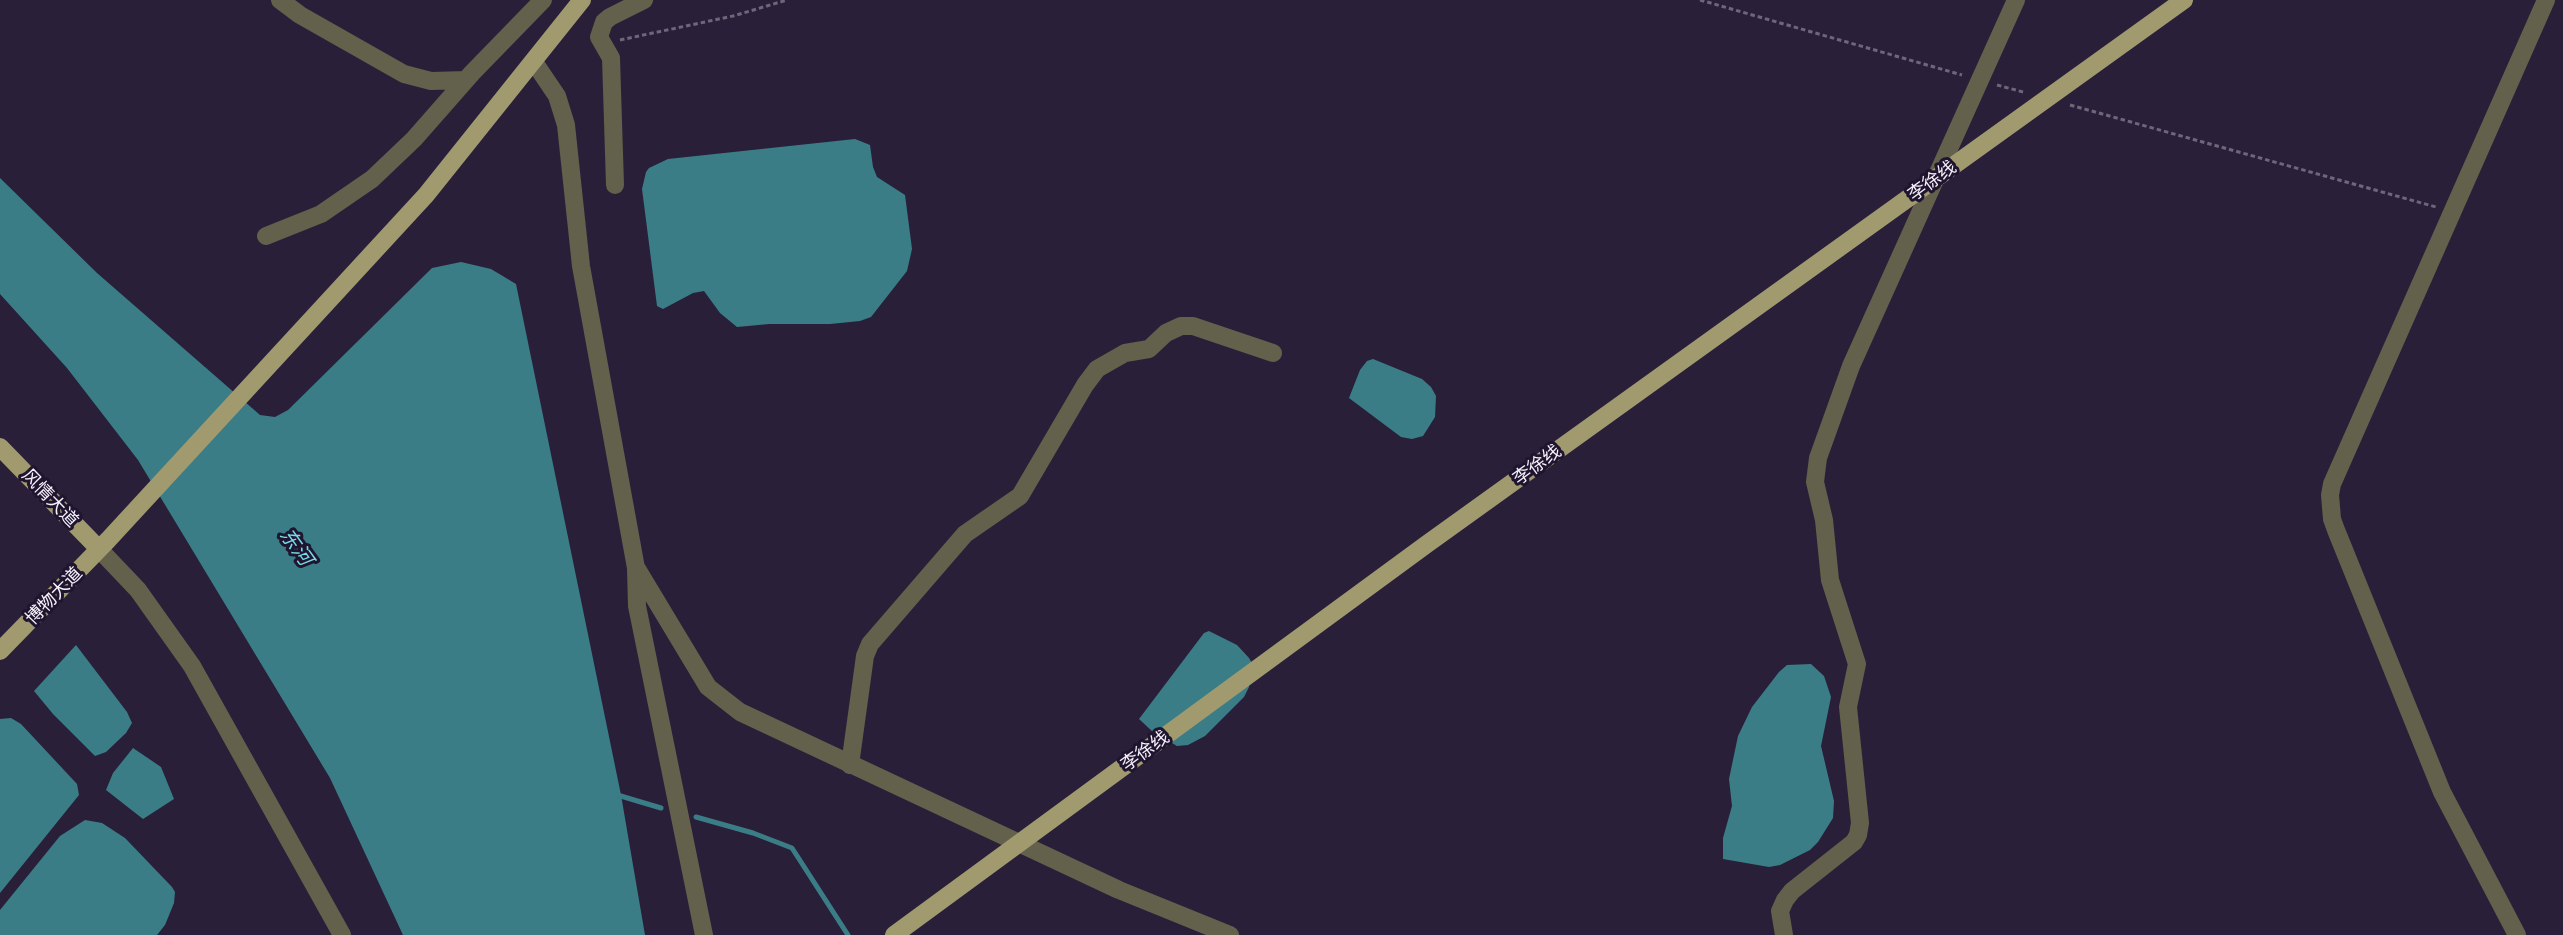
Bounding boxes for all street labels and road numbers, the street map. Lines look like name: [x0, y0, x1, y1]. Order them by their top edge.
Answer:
street label: 李徐线: [1904, 156, 1960, 206]
street label: 李徐线: [1509, 440, 1565, 490]
street label: 风情大道: [17, 465, 83, 531]
street label: 博物大道: [21, 563, 87, 629]
street label: 李徐线: [1117, 726, 1173, 776]

